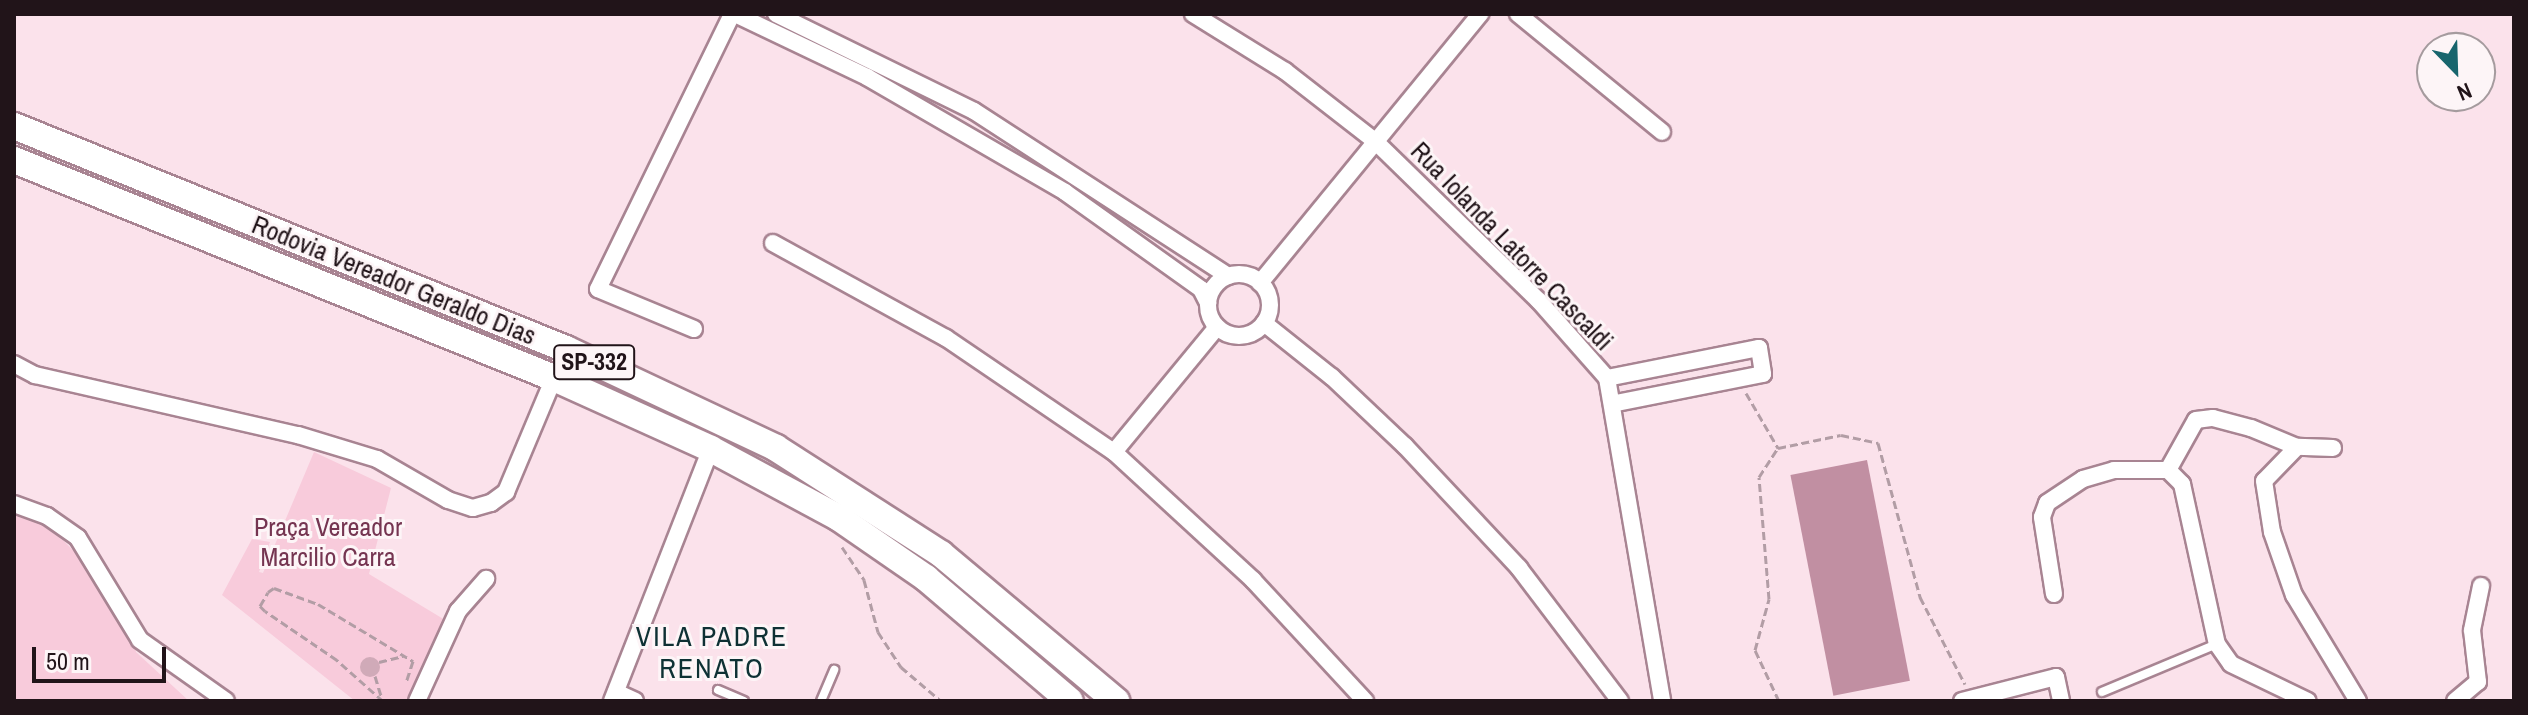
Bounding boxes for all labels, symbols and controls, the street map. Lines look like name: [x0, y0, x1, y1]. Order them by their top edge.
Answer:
north arrow: [2416, 32, 2496, 112]
text: N: [2453, 76, 2476, 109]
street label: Rua Iolanda Latorre Cascaldi: [1404, 135, 1620, 357]
street label: Rodovia Vereador Geraldo Dias: [248, 209, 540, 351]
road number: SP-332: [552, 342, 636, 382]
park label: Praça Vereador Marcilio Carra: [254, 511, 402, 572]
district label: VILA PADRE RENATO: [635, 619, 789, 685]
scale bar: [36, 631, 170, 681]
text: 50 m: [46, 645, 90, 677]

